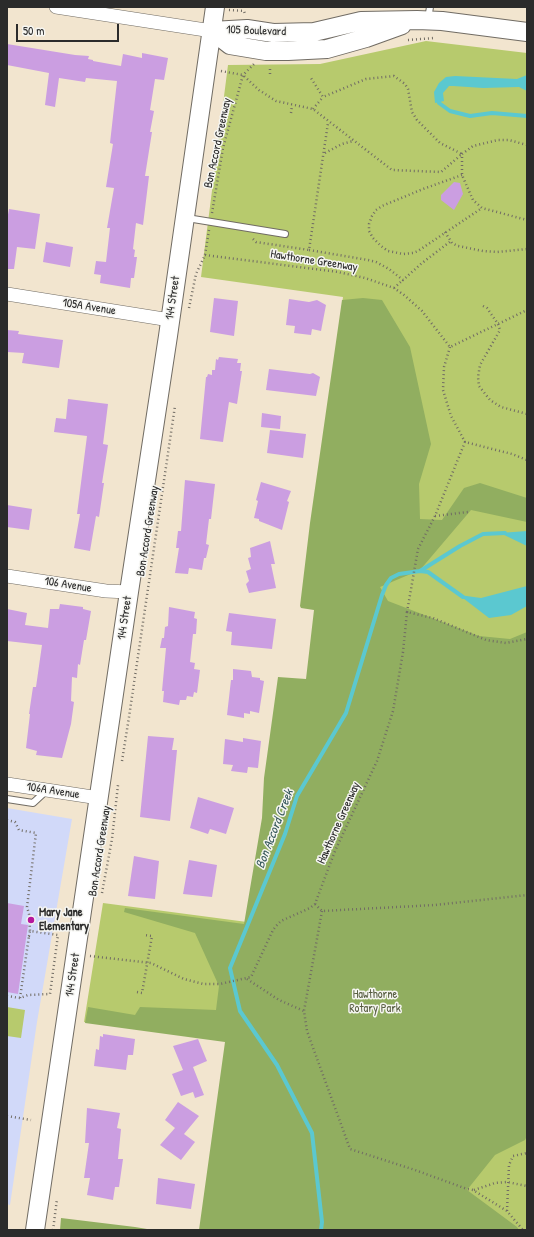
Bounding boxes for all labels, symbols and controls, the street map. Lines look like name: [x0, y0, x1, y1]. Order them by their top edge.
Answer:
scale bar: [18, 16, 121, 42]
text: 50 m: [23, 22, 44, 39]
street label: 105 Boulevard: [226, 23, 286, 39]
street label: Bon Accord Greenway: [201, 97, 235, 189]
street label: Hawthorne Greenway: [269, 247, 359, 275]
street label: 144 Street: [163, 275, 183, 321]
street label: 105A Avenue: [61, 296, 117, 318]
street label: Bon Accord Greenway: [134, 485, 162, 577]
street label: 106 Avenue: [43, 574, 93, 596]
street label: 144 Street: [115, 595, 135, 641]
street label: 106A Avenue: [25, 780, 81, 802]
street label: Hawthorne Greenway: [314, 780, 364, 866]
water label: Bon Accord Creek: [253, 787, 297, 871]
street label: Bon Accord Greenway: [86, 805, 114, 897]
place label: Mary Jane Elementary: [39, 906, 89, 934]
marker: Mary Jane Elementary: [26, 915, 36, 925]
street label: 144 Street: [63, 952, 83, 998]
park label: Hawthorne Rotary Park: [349, 988, 401, 1016]

